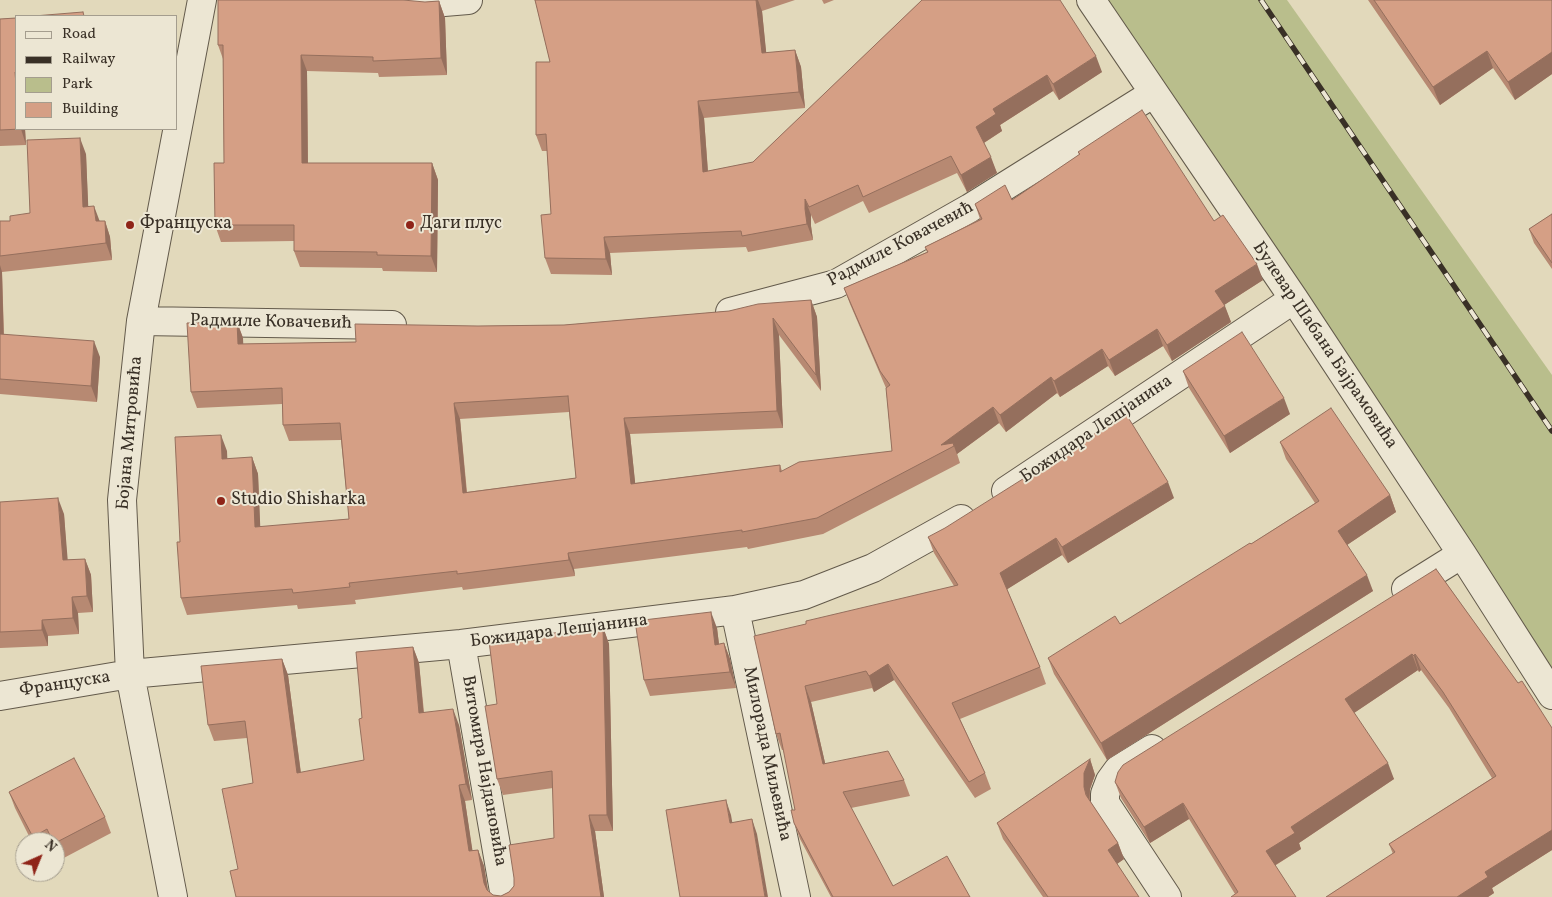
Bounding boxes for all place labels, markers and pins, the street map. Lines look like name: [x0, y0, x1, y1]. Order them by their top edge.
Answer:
place label: Француска: [140, 214, 232, 236]
place label: Даги плус: [420, 214, 502, 236]
marker: Француска: [124, 219, 136, 231]
marker: Даги плус: [404, 219, 416, 231]
place label: Studio Shisharka: [231, 490, 366, 512]
marker: Studio Shisharka: [215, 495, 227, 507]

